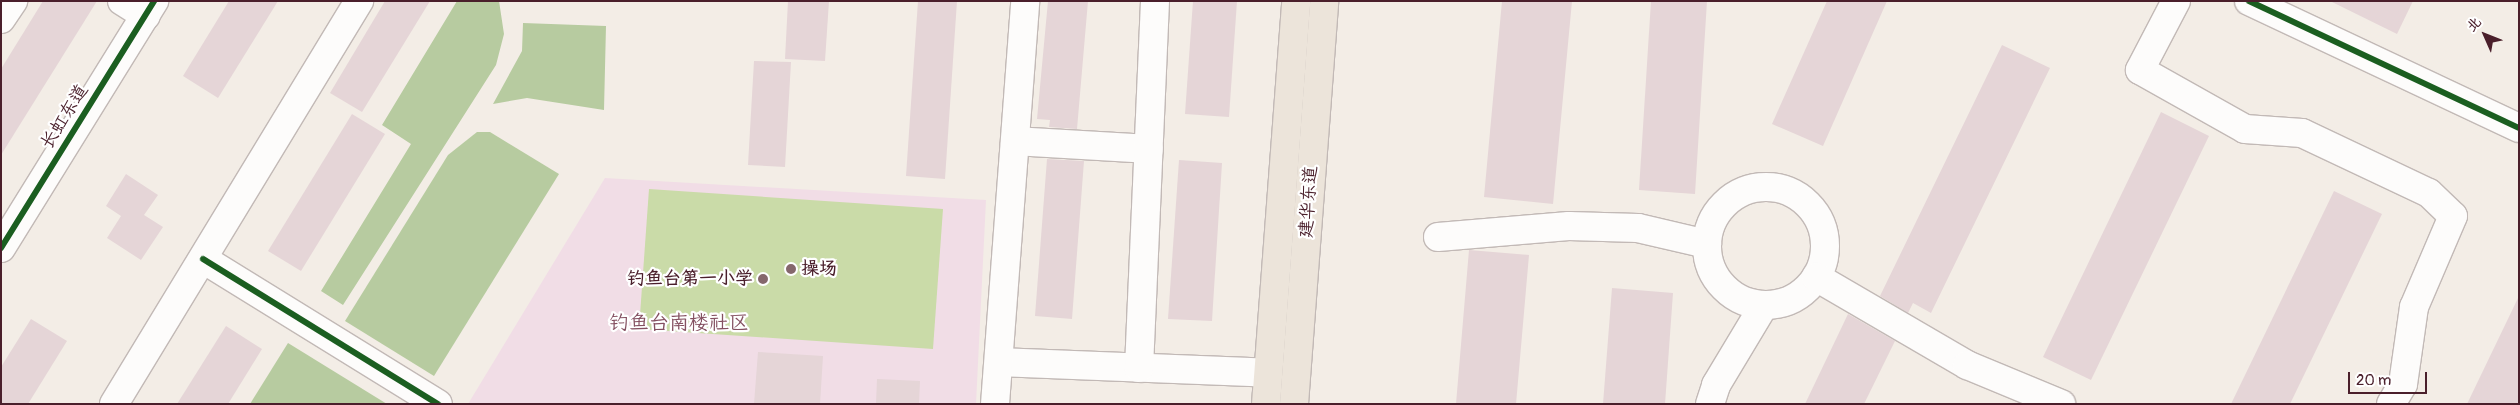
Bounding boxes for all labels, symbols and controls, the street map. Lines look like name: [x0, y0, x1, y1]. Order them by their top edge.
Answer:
north arrow: [2460, 10, 2510, 60]
text: 北: [2463, 13, 2485, 35]
street label: 长虹东道: [37, 81, 93, 153]
street label: 建华东道: [1296, 165, 1322, 239]
place label: 操场: [801, 258, 837, 280]
marker: 操场: [785, 263, 797, 275]
place label: 钓鱼台第一小学: [627, 268, 753, 290]
marker: 钓鱼台第一小学: [757, 273, 769, 285]
district label: 钓鱼台南楼社区: [609, 310, 749, 334]
scale bar: [2350, 362, 2429, 394]
text: 20 m: [2356, 371, 2391, 390]

